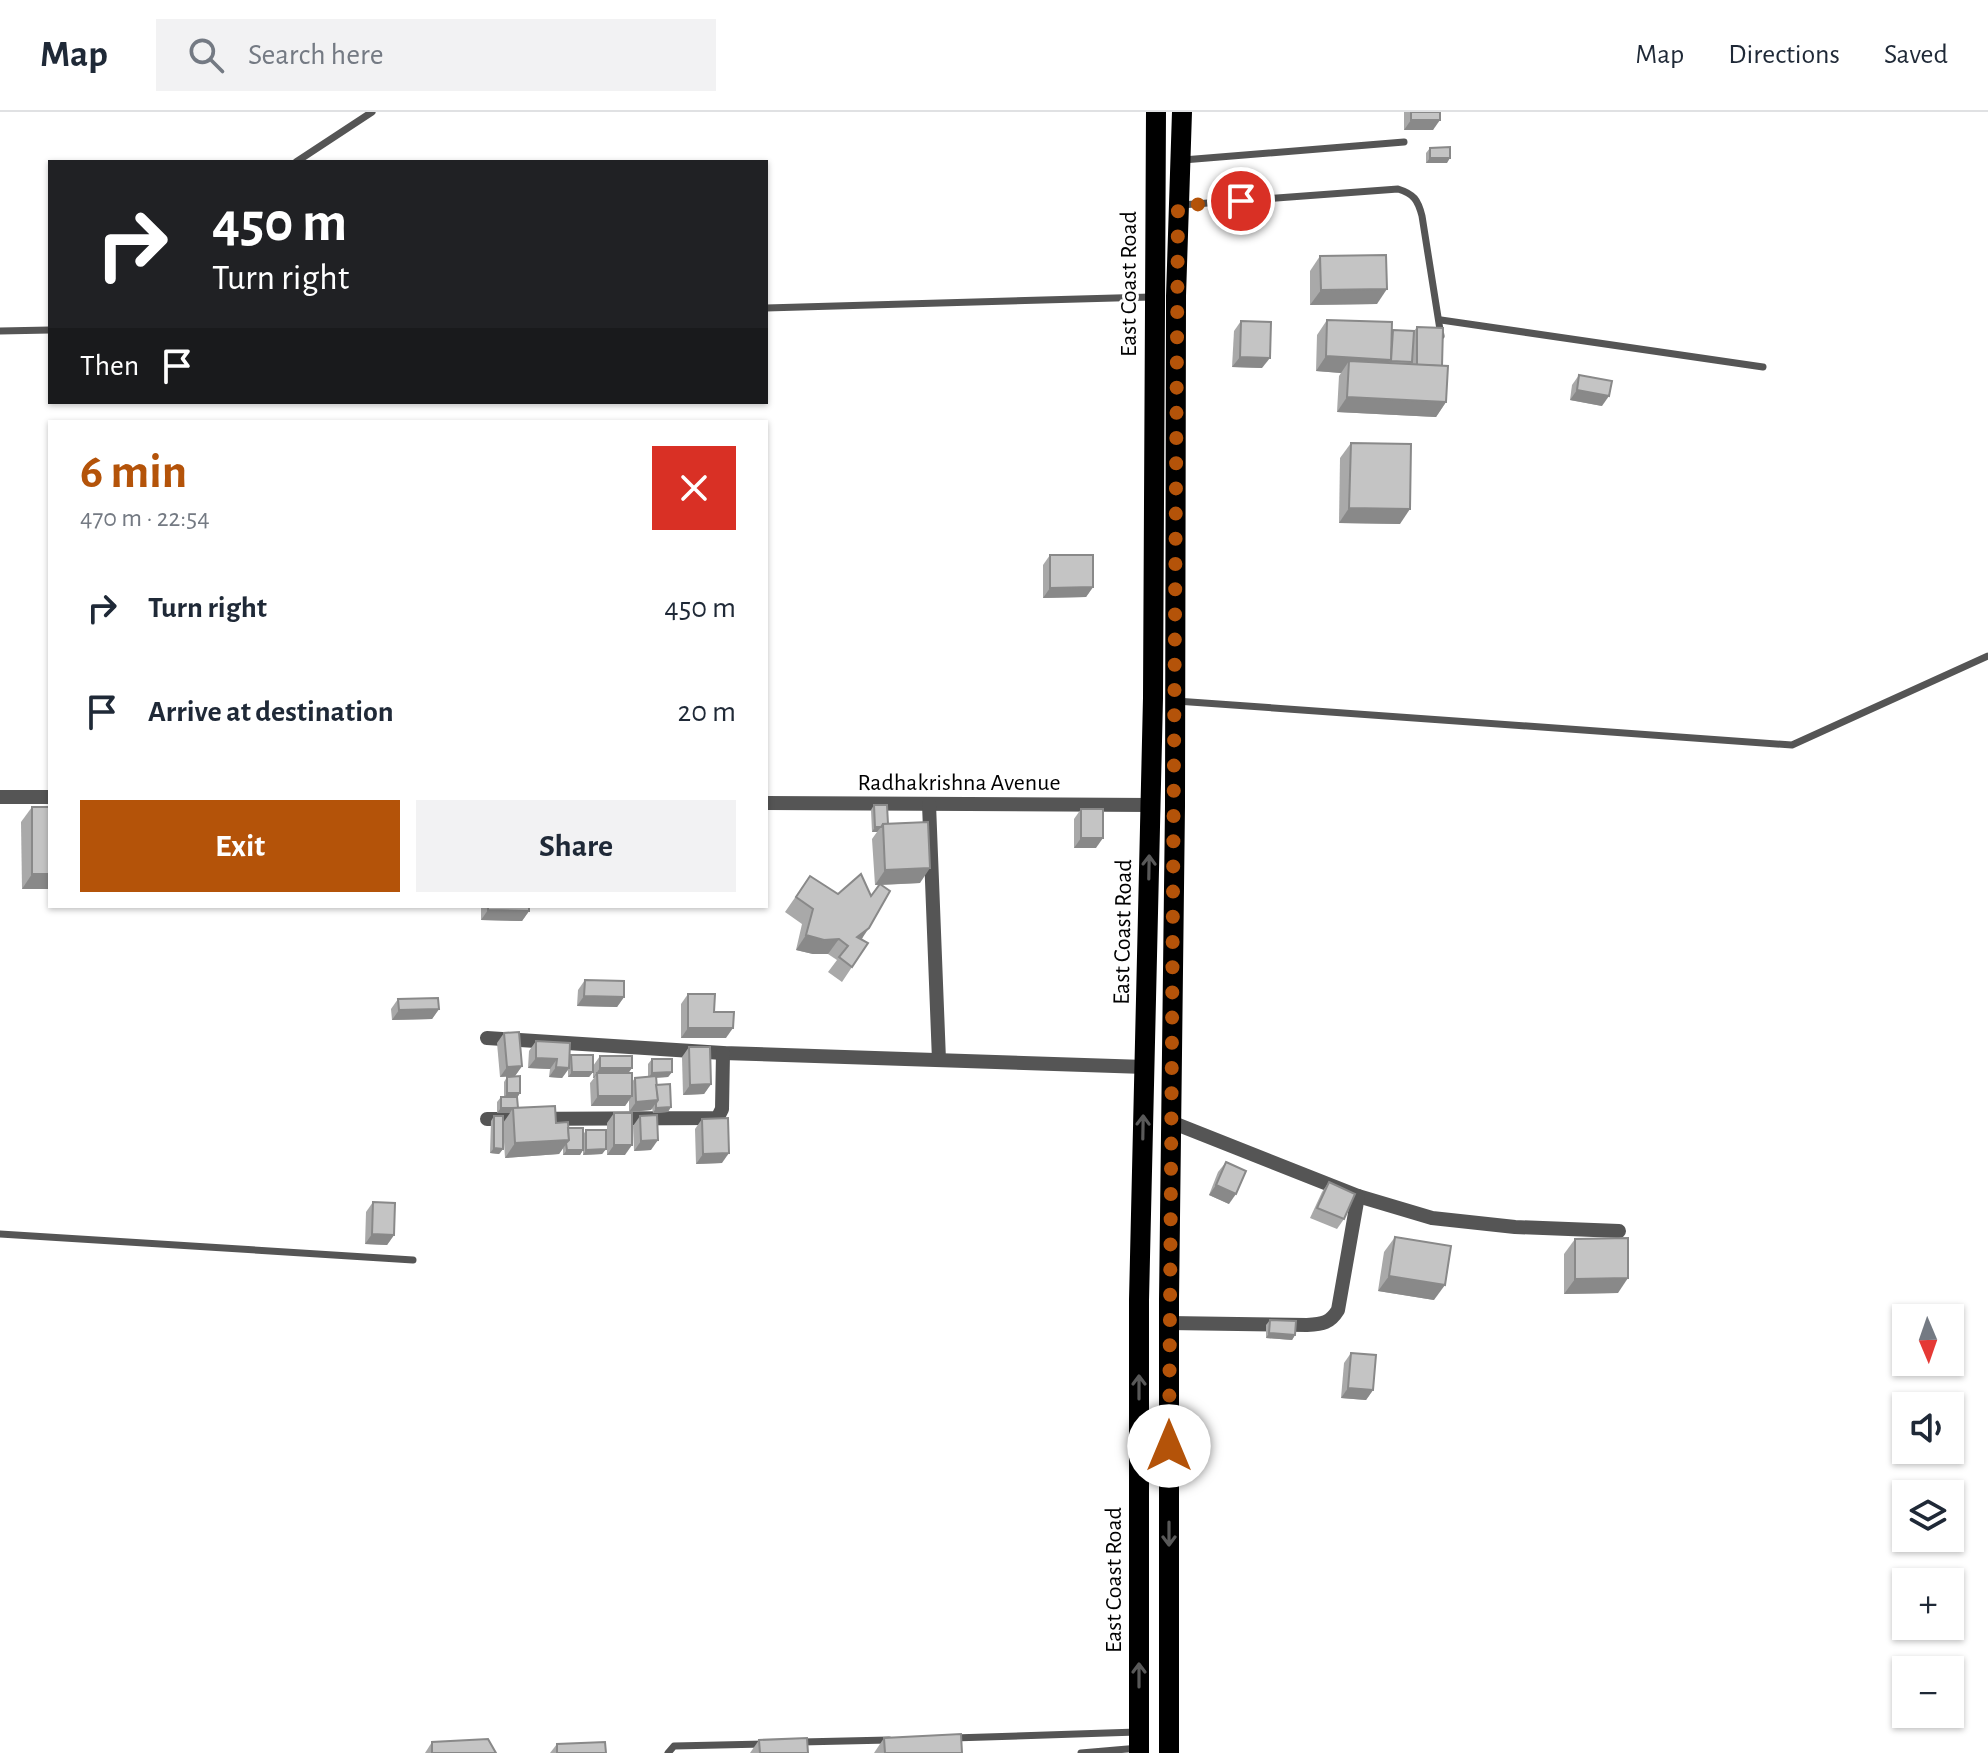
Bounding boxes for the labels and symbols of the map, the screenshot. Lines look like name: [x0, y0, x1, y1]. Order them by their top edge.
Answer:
pin: [1207, 167, 1275, 235]
street label: East Coast Road: [1117, 211, 1141, 357]
street label: Radhakrishna Avenue: [858, 771, 1060, 795]
one-way arrow: [1142, 854, 1157, 881]
street label: East Coast Road: [1110, 859, 1136, 1005]
one-way arrow: [1136, 1114, 1151, 1141]
north arrow: [1892, 1304, 1964, 1376]
one-way arrow: [1131, 1374, 1147, 1401]
position arrow: [1127, 1404, 1211, 1488]
street label: East Coast Road: [1102, 1507, 1126, 1653]
one-way arrow: [1161, 1520, 1177, 1547]
one-way arrow: [1131, 1662, 1147, 1689]

